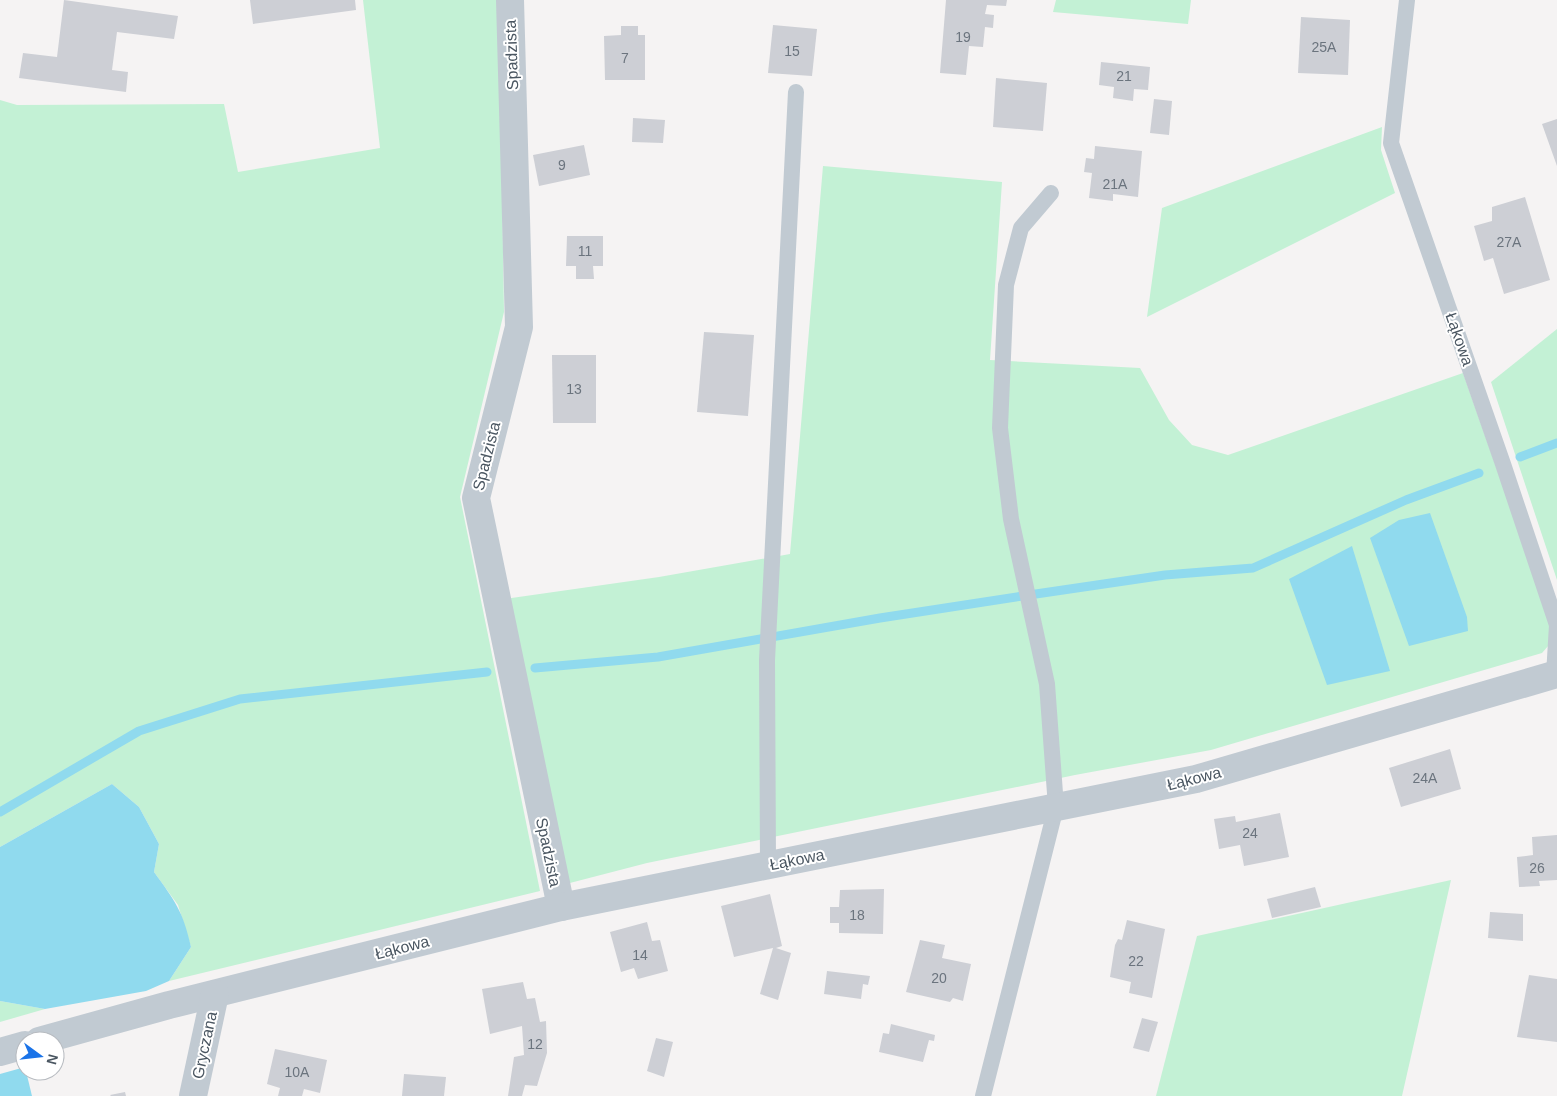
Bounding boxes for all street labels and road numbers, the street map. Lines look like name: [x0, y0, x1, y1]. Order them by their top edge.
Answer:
street label: Spadzista: [502, 19, 521, 90]
street label: Łąkowa: [1443, 310, 1477, 368]
street label: Spadzista: [470, 420, 503, 492]
street label: Łąkowa: [1165, 764, 1223, 793]
street label: Spadzista: [533, 816, 564, 888]
street label: Łąkowa: [768, 846, 826, 873]
street label: Łąkowa: [373, 933, 431, 962]
street label: Gryczana: [189, 1010, 220, 1080]

